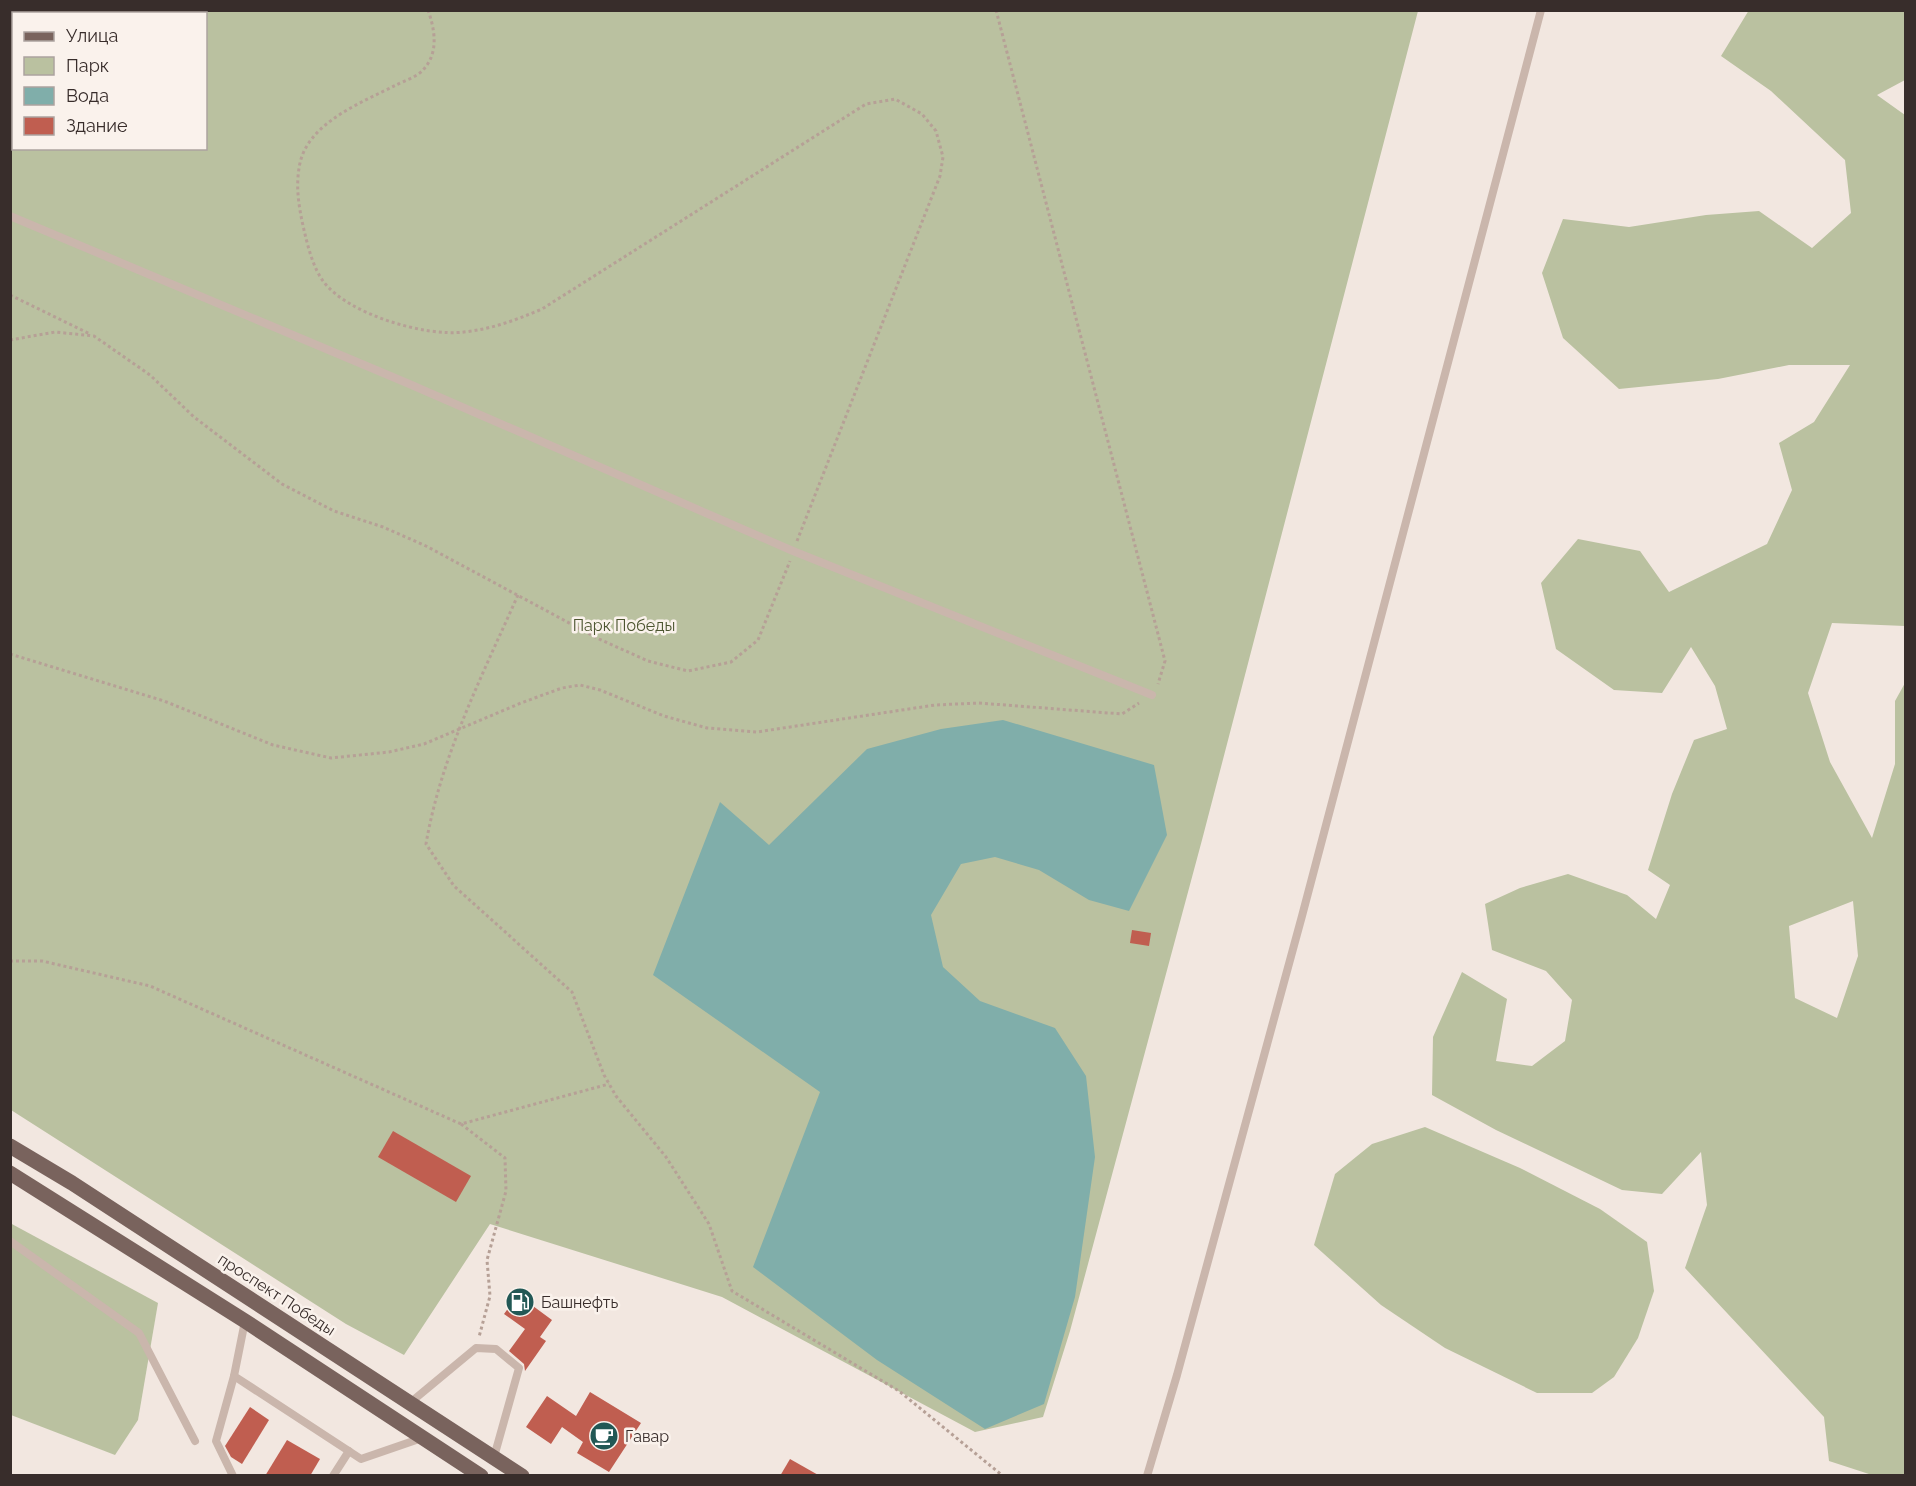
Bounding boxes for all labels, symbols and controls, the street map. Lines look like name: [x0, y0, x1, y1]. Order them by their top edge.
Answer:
legend: [12, 12, 207, 150]
text: Улица: [66, 25, 118, 46]
text: Парк: [66, 55, 109, 76]
text: Вода: [66, 85, 109, 106]
text: Здание: [66, 115, 128, 136]
park label: Парк Победы: [573, 616, 675, 635]
street label: проспект Победы: [215, 1249, 339, 1339]
fuel station icon: Башнефть: [504, 1286, 536, 1318]
place label: Башнефть: [541, 1293, 618, 1312]
cafe icon: Гавар: [588, 1420, 620, 1452]
place label: Гавар: [625, 1427, 669, 1446]

